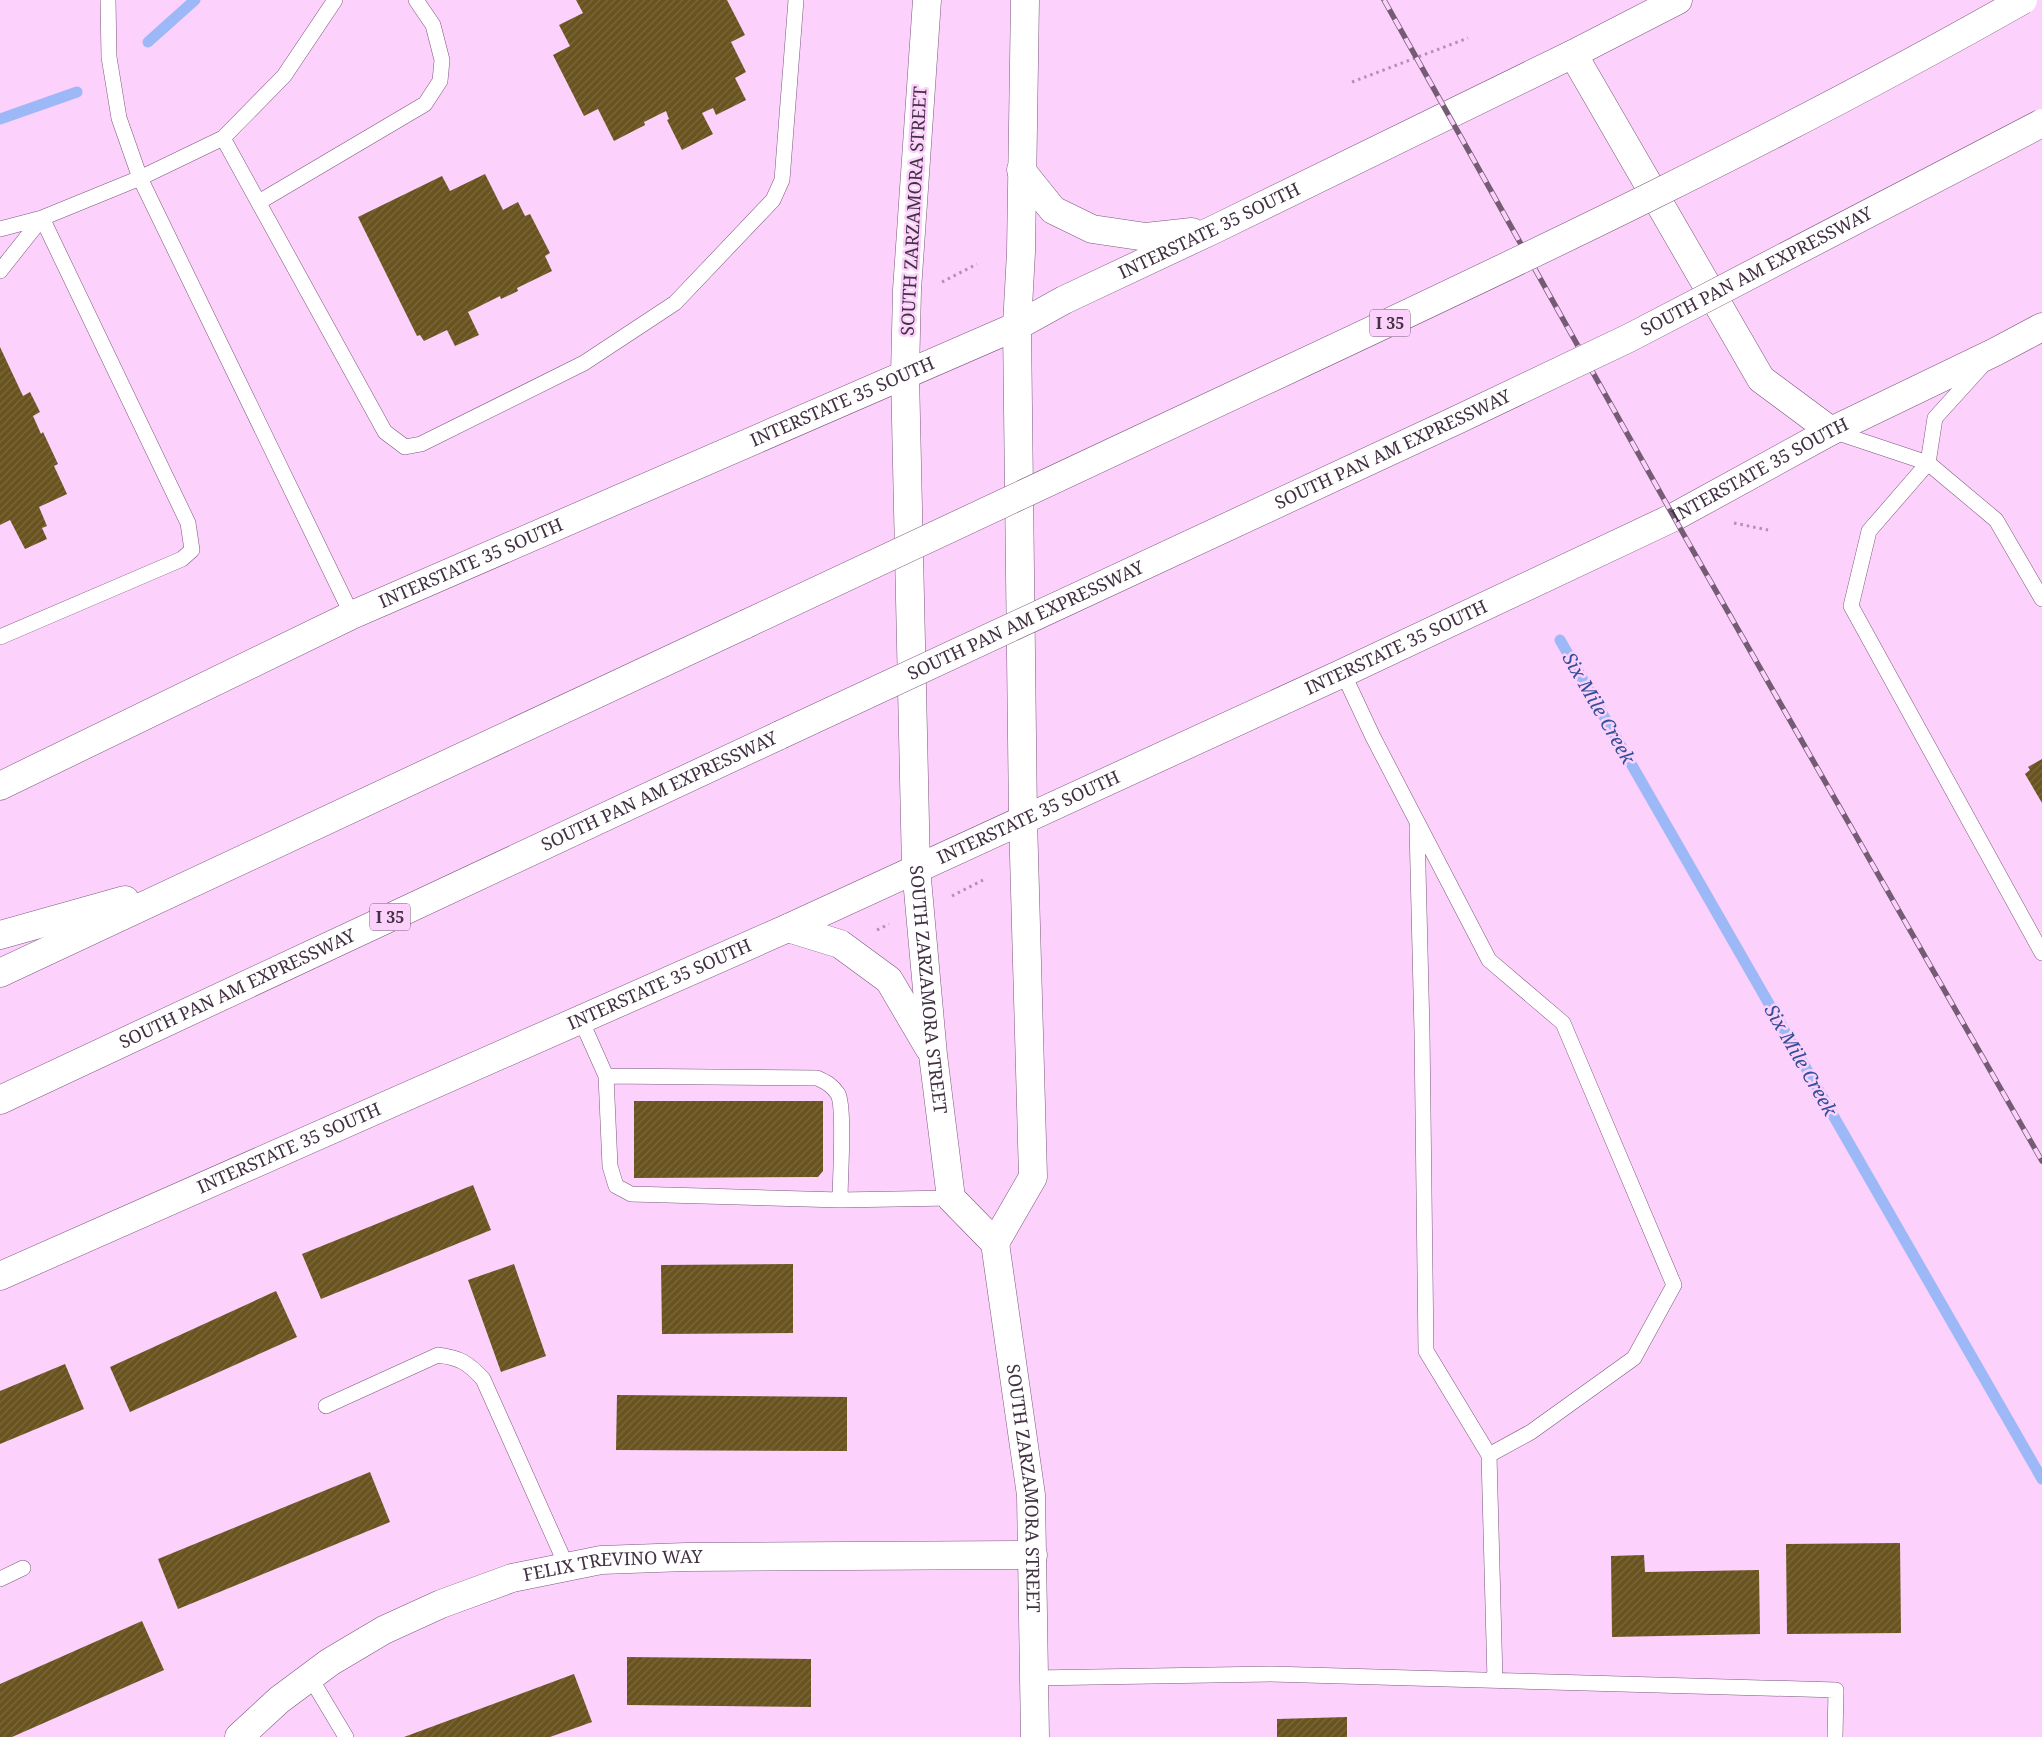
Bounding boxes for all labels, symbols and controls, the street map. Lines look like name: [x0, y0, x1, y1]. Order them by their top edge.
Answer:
street label: SOUTH ZARZAMORA STREET: [894, 86, 932, 336]
street label: INTERSTATE 35 SOUTH: [1114, 176, 1304, 284]
street label: SOUTH PAN AM EXPRESSWAY: [1636, 200, 1877, 341]
road number: I 35: [1370, 309, 1410, 336]
street label: INTERSTATE 35 SOUTH: [746, 350, 938, 452]
street label: SOUTH PAN AM EXPRESSWAY: [1270, 383, 1515, 514]
street label: INTERSTATE 35 SOUTH: [1667, 411, 1852, 527]
street label: INTERSTATE 35 SOUTH: [375, 512, 566, 613]
street label: SOUTH PAN AM EXPRESSWAY: [903, 554, 1148, 685]
street label: INTERSTATE 35 SOUTH: [1301, 594, 1491, 700]
water label: Six Mile Creek: [1556, 647, 1642, 770]
street label: SOUTH PAN AM EXPRESSWAY: [537, 725, 782, 856]
street label: INTERSTATE 35 SOUTH: [933, 764, 1123, 869]
street label: SOUTH ZARZAMORA STREET: [905, 864, 953, 1115]
road number: I 35: [370, 904, 410, 930]
street label: SOUTH PAN AM EXPRESSWAY: [115, 922, 359, 1054]
street label: INTERSTATE 35 SOUTH: [563, 933, 755, 1035]
water label: Six Mile Creek: [1758, 999, 1844, 1122]
street label: INTERSTATE 35 SOUTH: [193, 1096, 384, 1199]
street label: SOUTH ZARZAMORA STREET: [1001, 1362, 1046, 1613]
street label: FELIX TREVINO WAY: [521, 1544, 703, 1587]

